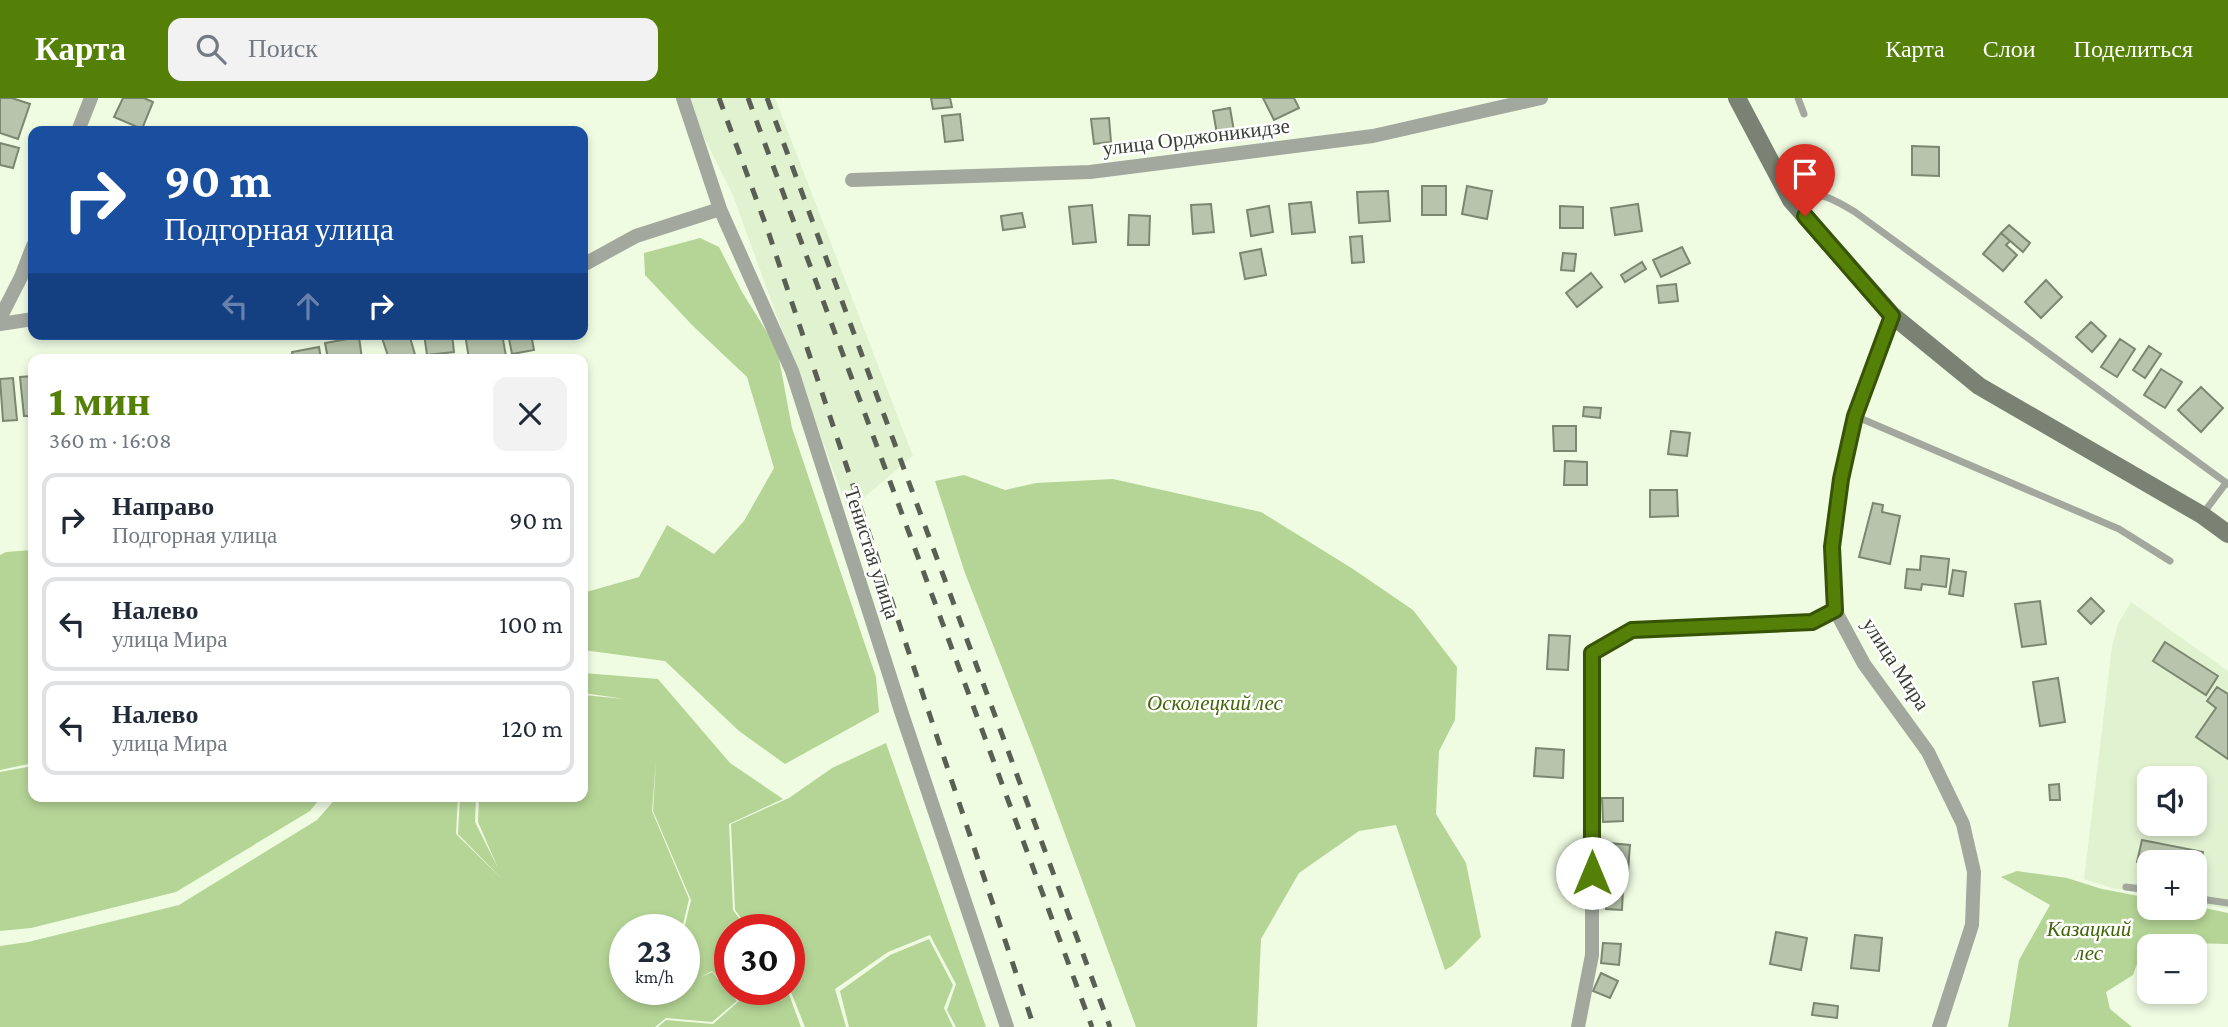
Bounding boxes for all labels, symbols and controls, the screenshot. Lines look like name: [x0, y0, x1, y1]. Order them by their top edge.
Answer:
search box: [168, 18, 658, 81]
text: Карта: [35, 30, 126, 67]
icon: search: [192, 30, 230, 68]
text: Поиск: [248, 34, 318, 63]
text: Карта: [1885, 35, 1945, 62]
text: Слои: [1983, 35, 2036, 62]
text: Поделиться: [2074, 35, 2193, 62]
street label: улица Орджоникидзе: [1101, 114, 1291, 160]
pin: [1775, 144, 1835, 216]
text: 90 m: [164, 153, 271, 208]
icon: right: [49, 154, 140, 245]
icon: arrive: [1786, 155, 1824, 193]
text: Подгорная улица: [164, 211, 394, 247]
icon: left: [216, 287, 254, 325]
icon: ahead: [289, 287, 327, 325]
icon: right: [362, 287, 400, 325]
text: 1 мин: [49, 377, 151, 424]
button: close: [493, 377, 567, 451]
text: 360 m · 16:08: [49, 427, 172, 453]
street label: Тенистая улица: [839, 484, 905, 623]
text: Направо: [112, 492, 214, 521]
icon: right: [53, 501, 91, 539]
text: 90 m: [509, 506, 563, 535]
text: Подгорная улица: [112, 522, 277, 548]
text: Налево: [112, 596, 198, 625]
icon: left: [53, 605, 91, 643]
text: 100 m: [499, 610, 563, 639]
street label: улица Мира: [1857, 613, 1935, 715]
text: улица Мира: [112, 626, 228, 652]
park label: Осколецкий лес: [1147, 691, 1284, 715]
text: Налево: [112, 700, 198, 729]
icon: left: [53, 709, 91, 747]
text: 120 m: [502, 714, 563, 743]
text: улица Мира: [112, 730, 228, 756]
map controls: [2137, 766, 2207, 1004]
button: sound: [2137, 766, 2207, 836]
position arrow: [1555, 836, 1629, 910]
button: +: [2137, 850, 2207, 920]
speed limit sign: 30: [714, 914, 805, 1005]
park label: Казацкий лес: [2046, 917, 2132, 965]
text: 23: [637, 931, 672, 970]
button: −: [2137, 934, 2207, 1004]
text: km/h: [635, 967, 674, 987]

